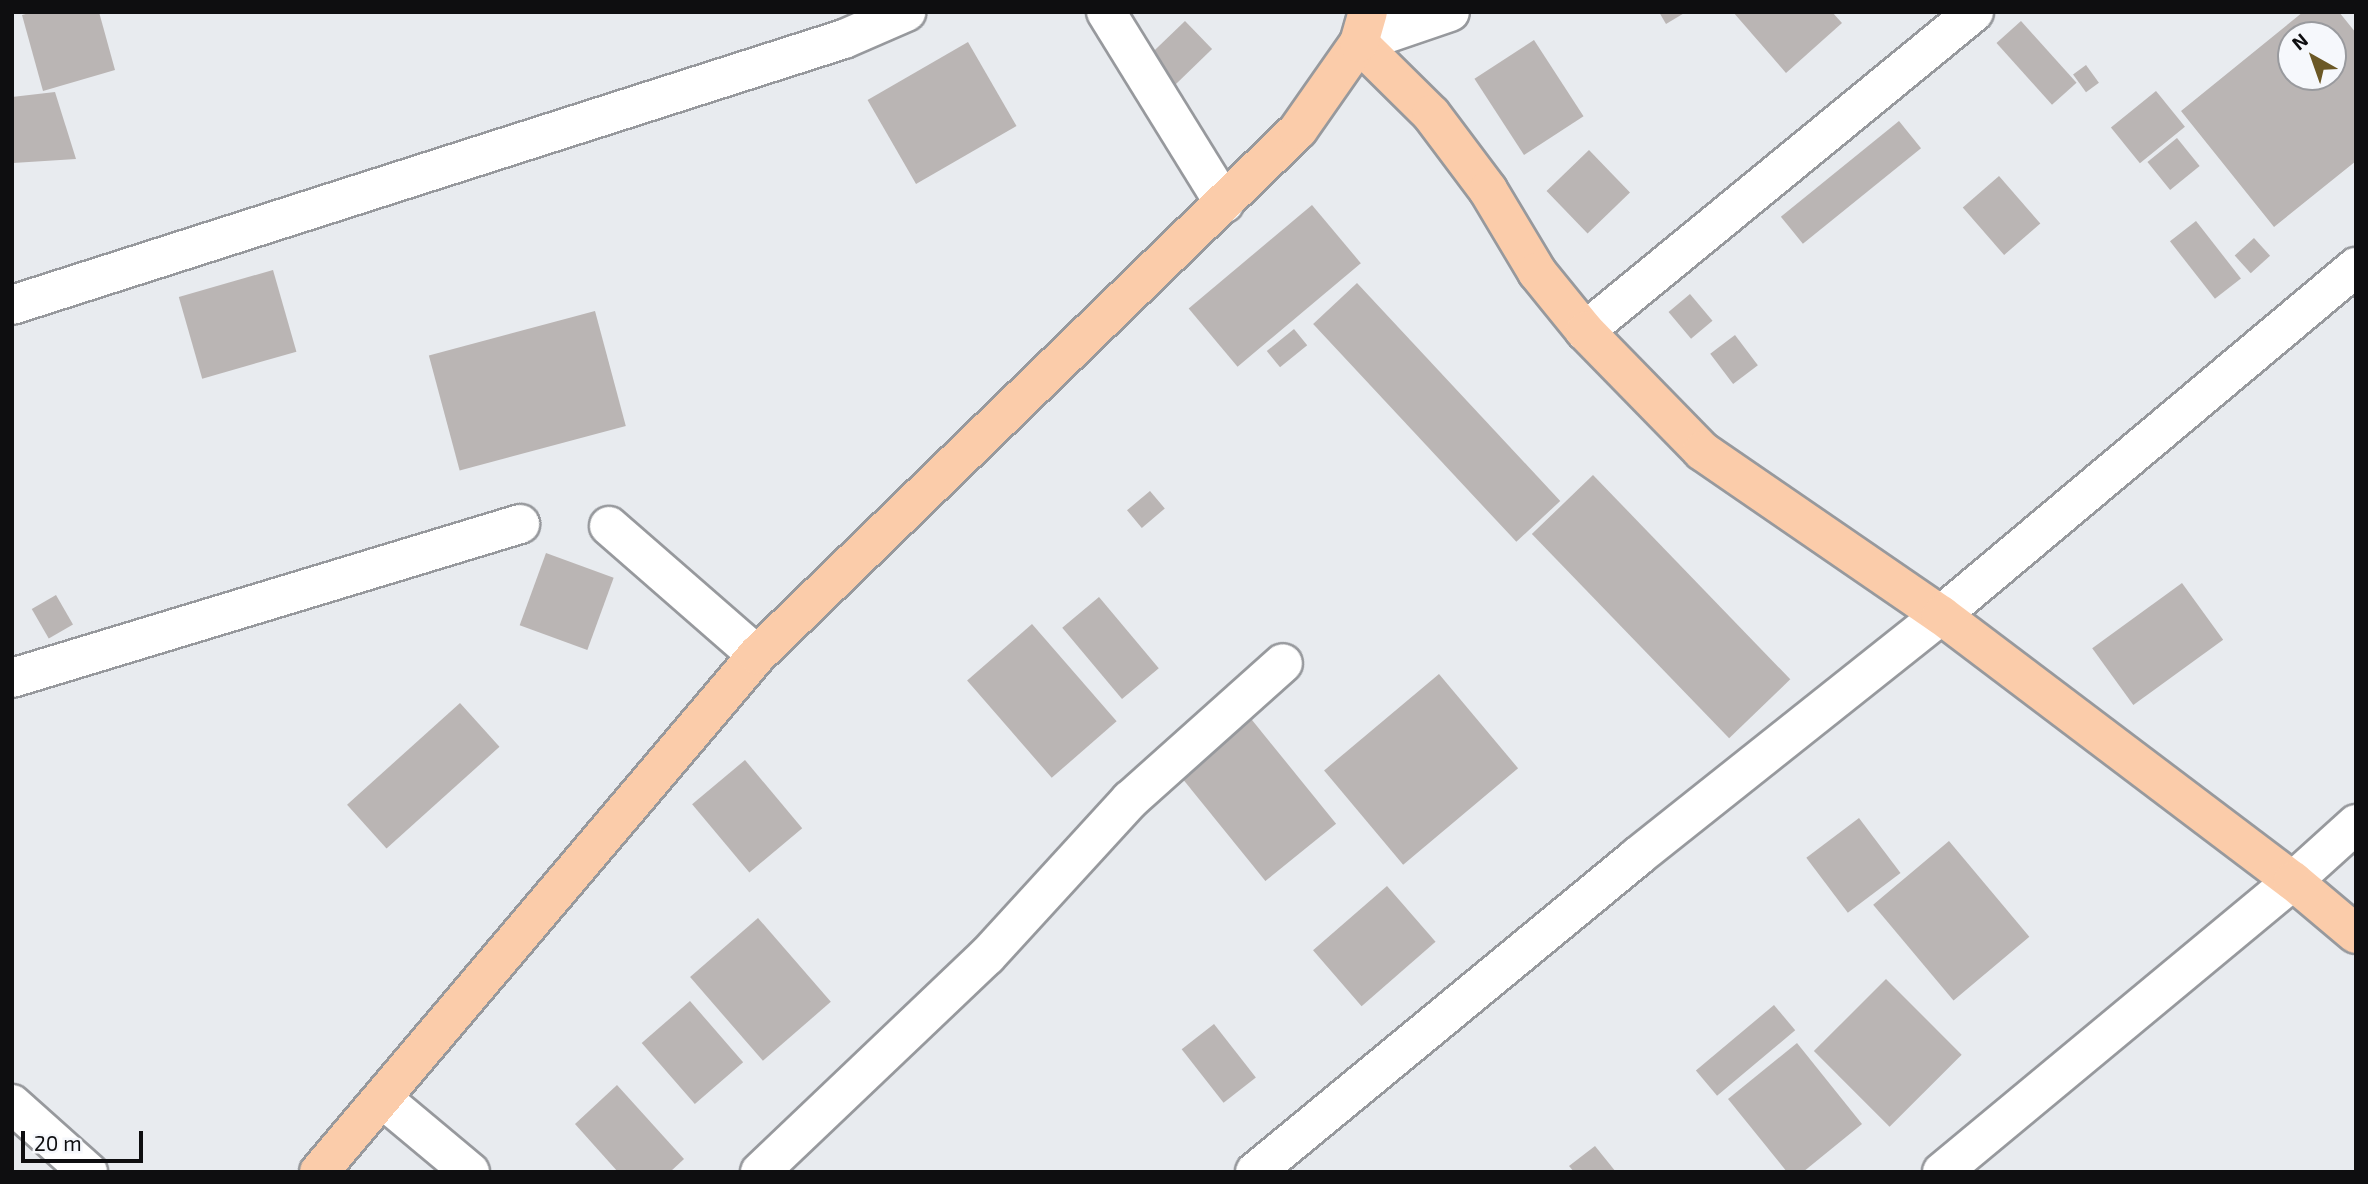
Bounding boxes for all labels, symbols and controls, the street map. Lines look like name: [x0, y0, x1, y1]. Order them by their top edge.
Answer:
north arrow: [2277, 21, 2347, 91]
text: N: [2287, 28, 2312, 54]
scale bar: [24, 1118, 147, 1162]
text: 20 m: [34, 1130, 82, 1155]

